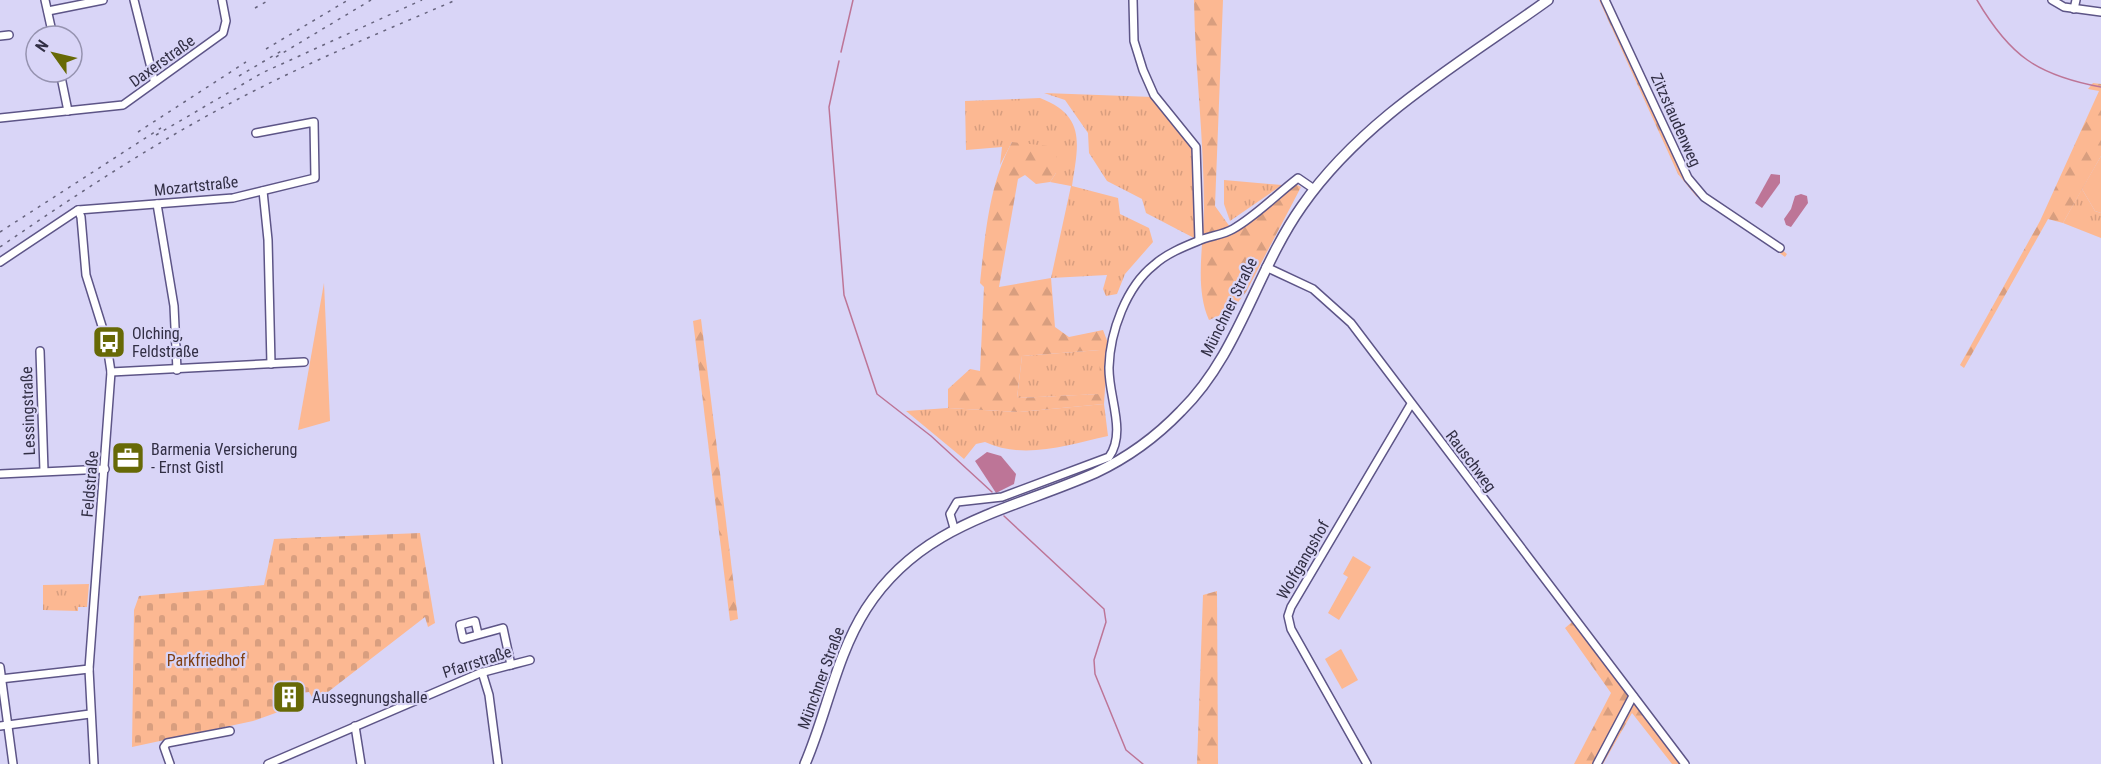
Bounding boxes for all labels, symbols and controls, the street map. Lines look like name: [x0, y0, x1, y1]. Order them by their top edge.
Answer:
north arrow: [24, 24, 84, 84]
street label: Daxerstraße: [126, 31, 198, 91]
text: N: [31, 37, 53, 55]
street label: Zitzstaudenweg: [1647, 70, 1705, 170]
street label: Mozartstraße: [153, 172, 239, 200]
street label: Münchner Straße: [1197, 254, 1261, 360]
bus stop icon: Olching, Feldstraße: [91, 324, 127, 360]
place label: Olching, Feldstraße: [132, 324, 199, 361]
street label: Lessingstraße: [17, 366, 39, 456]
street label: Rauschweg: [1442, 426, 1500, 496]
office icon: Barmenia Versicherung - Ernst Gistl: [110, 440, 146, 476]
place label: Barmenia Versicherung - Ernst Gistl: [151, 440, 297, 477]
street label: Feldstraße: [78, 450, 102, 518]
street label: Wolfgangshof: [1273, 517, 1333, 603]
street label: Münchner Straße: [794, 624, 848, 732]
street label: Pfarrstraße: [440, 642, 514, 682]
park label: Parkfriedhof: [167, 651, 245, 670]
building icon: Aussegnungshalle: [271, 679, 307, 715]
place label: Aussegnungshalle: [312, 688, 428, 707]

